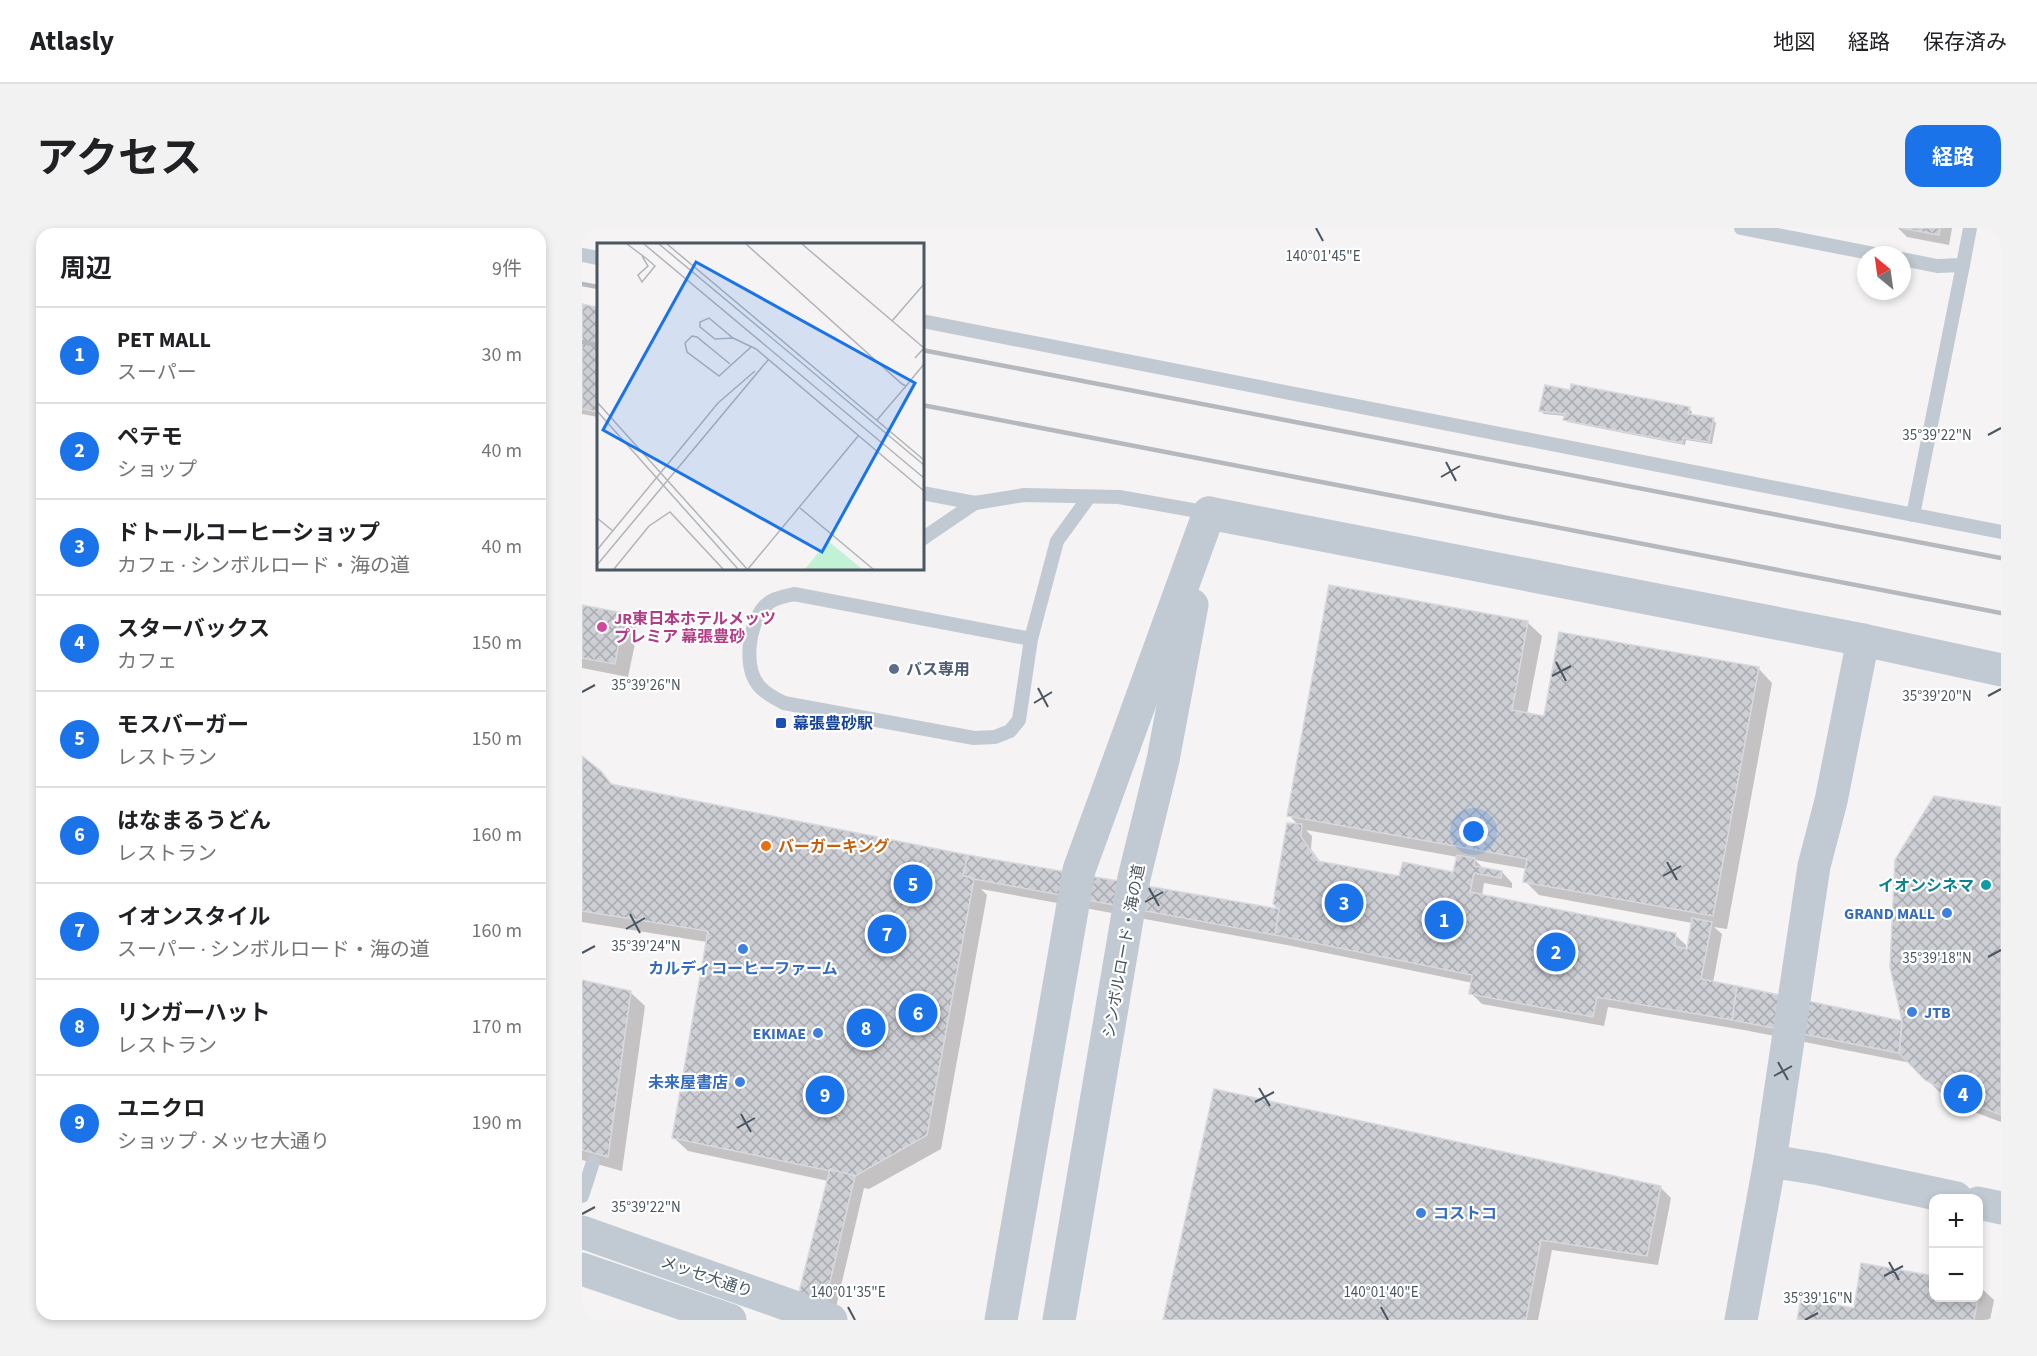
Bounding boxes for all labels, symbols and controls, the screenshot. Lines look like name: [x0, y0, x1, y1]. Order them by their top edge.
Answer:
text: Atlasly: [30, 21, 114, 61]
text: 地図: [1773, 27, 1815, 57]
text: 経路: [1848, 27, 1890, 57]
text: 保存済み: [1923, 27, 2007, 57]
button: 経路: [1905, 125, 2001, 187]
text: アクセス: [36, 129, 202, 189]
inset map: [597, 243, 924, 570]
text: 140°01'45"E: [1285, 246, 1361, 267]
north arrow: [1857, 246, 1911, 300]
text: 周辺: [60, 250, 112, 287]
text: 9件: [492, 255, 522, 283]
text: PET MALL: [117, 324, 211, 356]
text: 1: [74, 341, 85, 369]
text: 30 m: [482, 341, 522, 369]
text: スーパー: [117, 359, 197, 387]
text: ペテモ: [117, 421, 183, 453]
text: 35°39'22"N: [1902, 425, 1972, 446]
text: 2: [74, 437, 85, 465]
text: 40 m: [482, 437, 522, 465]
text: ショップ: [117, 456, 197, 484]
text: ドトールコーヒーショップ: [117, 517, 380, 549]
text: 3: [74, 533, 85, 561]
text: 40 m: [482, 533, 522, 561]
text: カフェ · シンボルロード・海の道: [117, 552, 410, 580]
place label: JR東日本ホテルメッツ プレミア 幕張豊砂: [614, 608, 776, 648]
text: スターバックス: [117, 613, 270, 645]
marker: JR東日本ホテルメッツ プレミア 幕張豊砂: [595, 620, 609, 634]
text: 4: [74, 629, 85, 657]
text: 150 m: [472, 629, 522, 657]
text: カフェ: [117, 648, 177, 676]
place label: バス専用: [906, 659, 970, 681]
marker: バス専用: [887, 662, 901, 676]
text: 35°39'26"N: [611, 675, 681, 696]
text: 35°39'20"N: [1902, 686, 1972, 707]
text: モスバーガー: [117, 709, 249, 741]
place label: 幕張豊砂駅: [793, 713, 873, 735]
marker: 幕張豊砂駅: [774, 716, 788, 730]
text: 5: [74, 725, 85, 753]
text: 150 m: [472, 725, 522, 753]
text: レストラン: [117, 744, 217, 772]
text: はなまるうどん: [117, 805, 271, 837]
your location: [1459, 817, 1488, 846]
text: 6: [74, 821, 85, 849]
text: 160 m: [472, 821, 522, 849]
place label: バーガーキング: [778, 836, 890, 858]
marker: バーガーキング: [759, 839, 773, 853]
text: レストラン: [117, 840, 217, 868]
pin: 5: [894, 862, 932, 906]
street label: シンボルロード・海の道: [1098, 863, 1150, 1040]
place label: イオンシネマ: [1878, 875, 1974, 897]
marker: イオンシネマ: [1979, 878, 1993, 892]
pin: 3: [1324, 880, 1364, 926]
pin: 1: [1424, 898, 1464, 942]
text: イオンスタイル: [117, 901, 271, 933]
place label: GRAND MALL: [1844, 903, 1935, 925]
marker: GRAND MALL: [1940, 906, 1954, 920]
pin: 7: [868, 912, 906, 956]
text: 7: [74, 917, 85, 945]
text: 160 m: [472, 917, 522, 945]
pin: 2: [1536, 930, 1576, 974]
text: スーパー · シンボルロード・海の道: [117, 936, 430, 964]
text: 35°39'24"N: [611, 936, 681, 957]
marker: カルディコーヒーファーム: [736, 942, 750, 956]
text: 35°39'18"N: [1902, 948, 1972, 969]
place label: カルディコーヒーファーム: [648, 958, 838, 980]
pin: 6: [898, 990, 938, 1036]
text: リンガーハット: [117, 997, 271, 1029]
place label: JTB: [1924, 1002, 1951, 1024]
marker: JTB: [1905, 1005, 1919, 1019]
pin: 8: [846, 1006, 886, 1050]
text: 8: [74, 1013, 85, 1041]
text: 170 m: [472, 1013, 522, 1041]
place label: EKIMAE: [752, 1023, 806, 1045]
marker: EKIMAE: [811, 1026, 825, 1040]
text: レストラン: [117, 1032, 217, 1060]
place label: 未来屋書店: [648, 1072, 728, 1094]
pin: 9: [806, 1072, 844, 1118]
pin: 4: [1944, 1072, 1982, 1116]
marker: 未来屋書店: [733, 1075, 747, 1089]
text: ユニクロ: [117, 1093, 205, 1125]
text: 9: [74, 1109, 85, 1137]
text: 190 m: [472, 1109, 522, 1137]
text: ショップ · メッセ大通り: [117, 1128, 330, 1156]
map controls: [1929, 1194, 1983, 1302]
button: +: [1929, 1194, 1983, 1248]
text: 35°39'22"N: [611, 1197, 681, 1218]
place label: コストコ: [1433, 1203, 1497, 1225]
marker: コストコ: [1414, 1206, 1428, 1220]
button: −: [1929, 1248, 1983, 1302]
street label: メッセ大通り: [658, 1251, 756, 1303]
text: 140°01'35"E: [810, 1282, 886, 1303]
text: 140°01'40"E: [1343, 1282, 1419, 1303]
text: 35°39'16"N: [1783, 1288, 1853, 1309]

